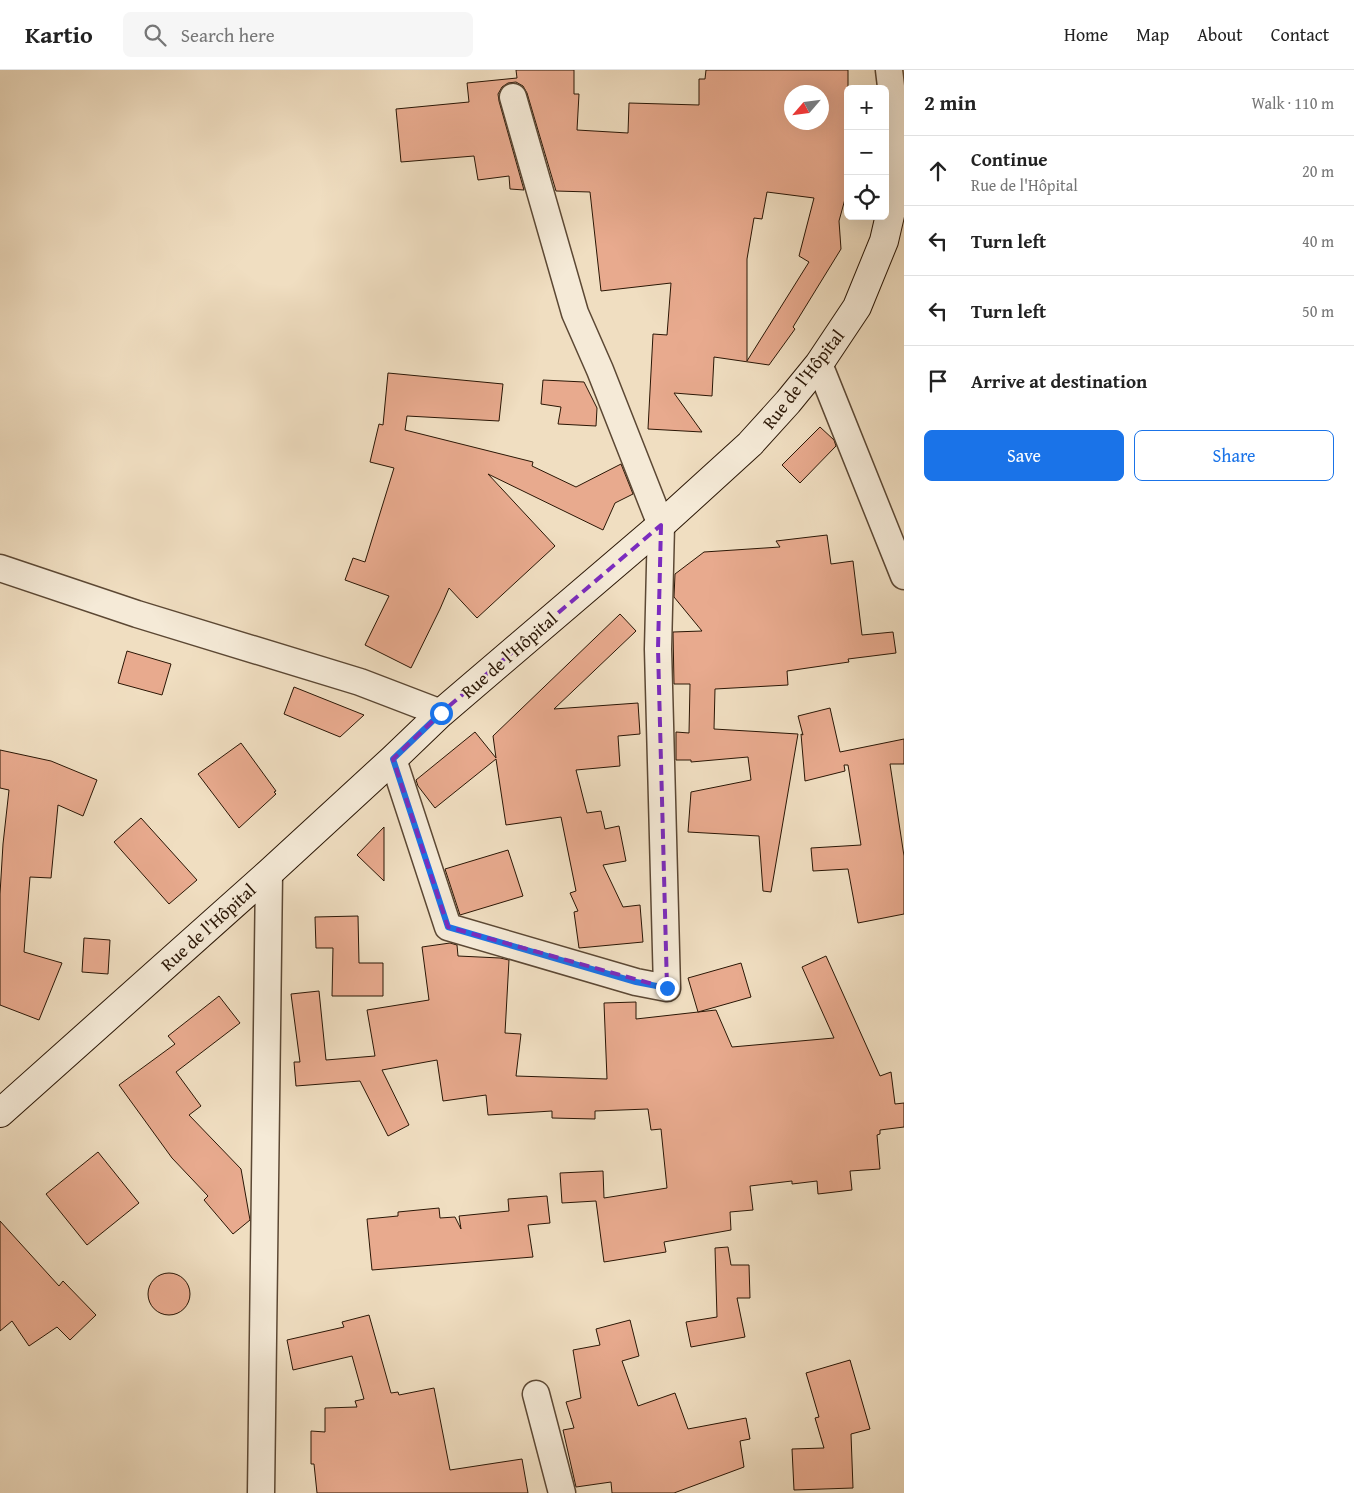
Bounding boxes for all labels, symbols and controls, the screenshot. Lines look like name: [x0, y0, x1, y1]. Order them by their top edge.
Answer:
search box: [123, 12, 473, 57]
text: Kartio: [25, 17, 93, 52]
icon: search: [141, 21, 169, 49]
text: Search here: [181, 21, 275, 49]
text: Home: [1064, 21, 1108, 48]
text: Map: [1136, 21, 1169, 48]
text: About: [1197, 21, 1243, 48]
text: Contact: [1271, 21, 1329, 48]
north arrow: [784, 85, 829, 130]
map controls: [844, 85, 889, 220]
button: +: [844, 85, 889, 130]
text: 2 min: [924, 87, 976, 118]
text: Walk · 110 m: [1251, 91, 1334, 115]
button: −: [844, 130, 889, 175]
text: Continue: [971, 145, 1048, 173]
icon: ahead: [924, 157, 952, 185]
text: 20 m: [1302, 159, 1334, 183]
text: Rue de l'Hôpital: [971, 173, 1078, 197]
button: locate: [844, 175, 889, 220]
icon: left: [924, 227, 952, 255]
text: Turn left: [971, 227, 1046, 255]
text: 40 m: [1302, 229, 1334, 253]
icon: left: [924, 297, 952, 325]
text: Turn left: [971, 297, 1046, 325]
text: 50 m: [1302, 299, 1334, 323]
street label: Rue de l'Hôpital: [755, 323, 851, 435]
icon: arrive: [924, 367, 952, 395]
text: Arrive at destination: [971, 367, 1147, 395]
button: Save: [924, 430, 1124, 481]
button: Share: [1134, 430, 1334, 481]
street label: Rue de l'Hôpital: [455, 605, 563, 705]
route start: [430, 702, 453, 725]
street label: Rue de l'Hôpital: [154, 877, 262, 977]
route end: [656, 977, 679, 1000]

